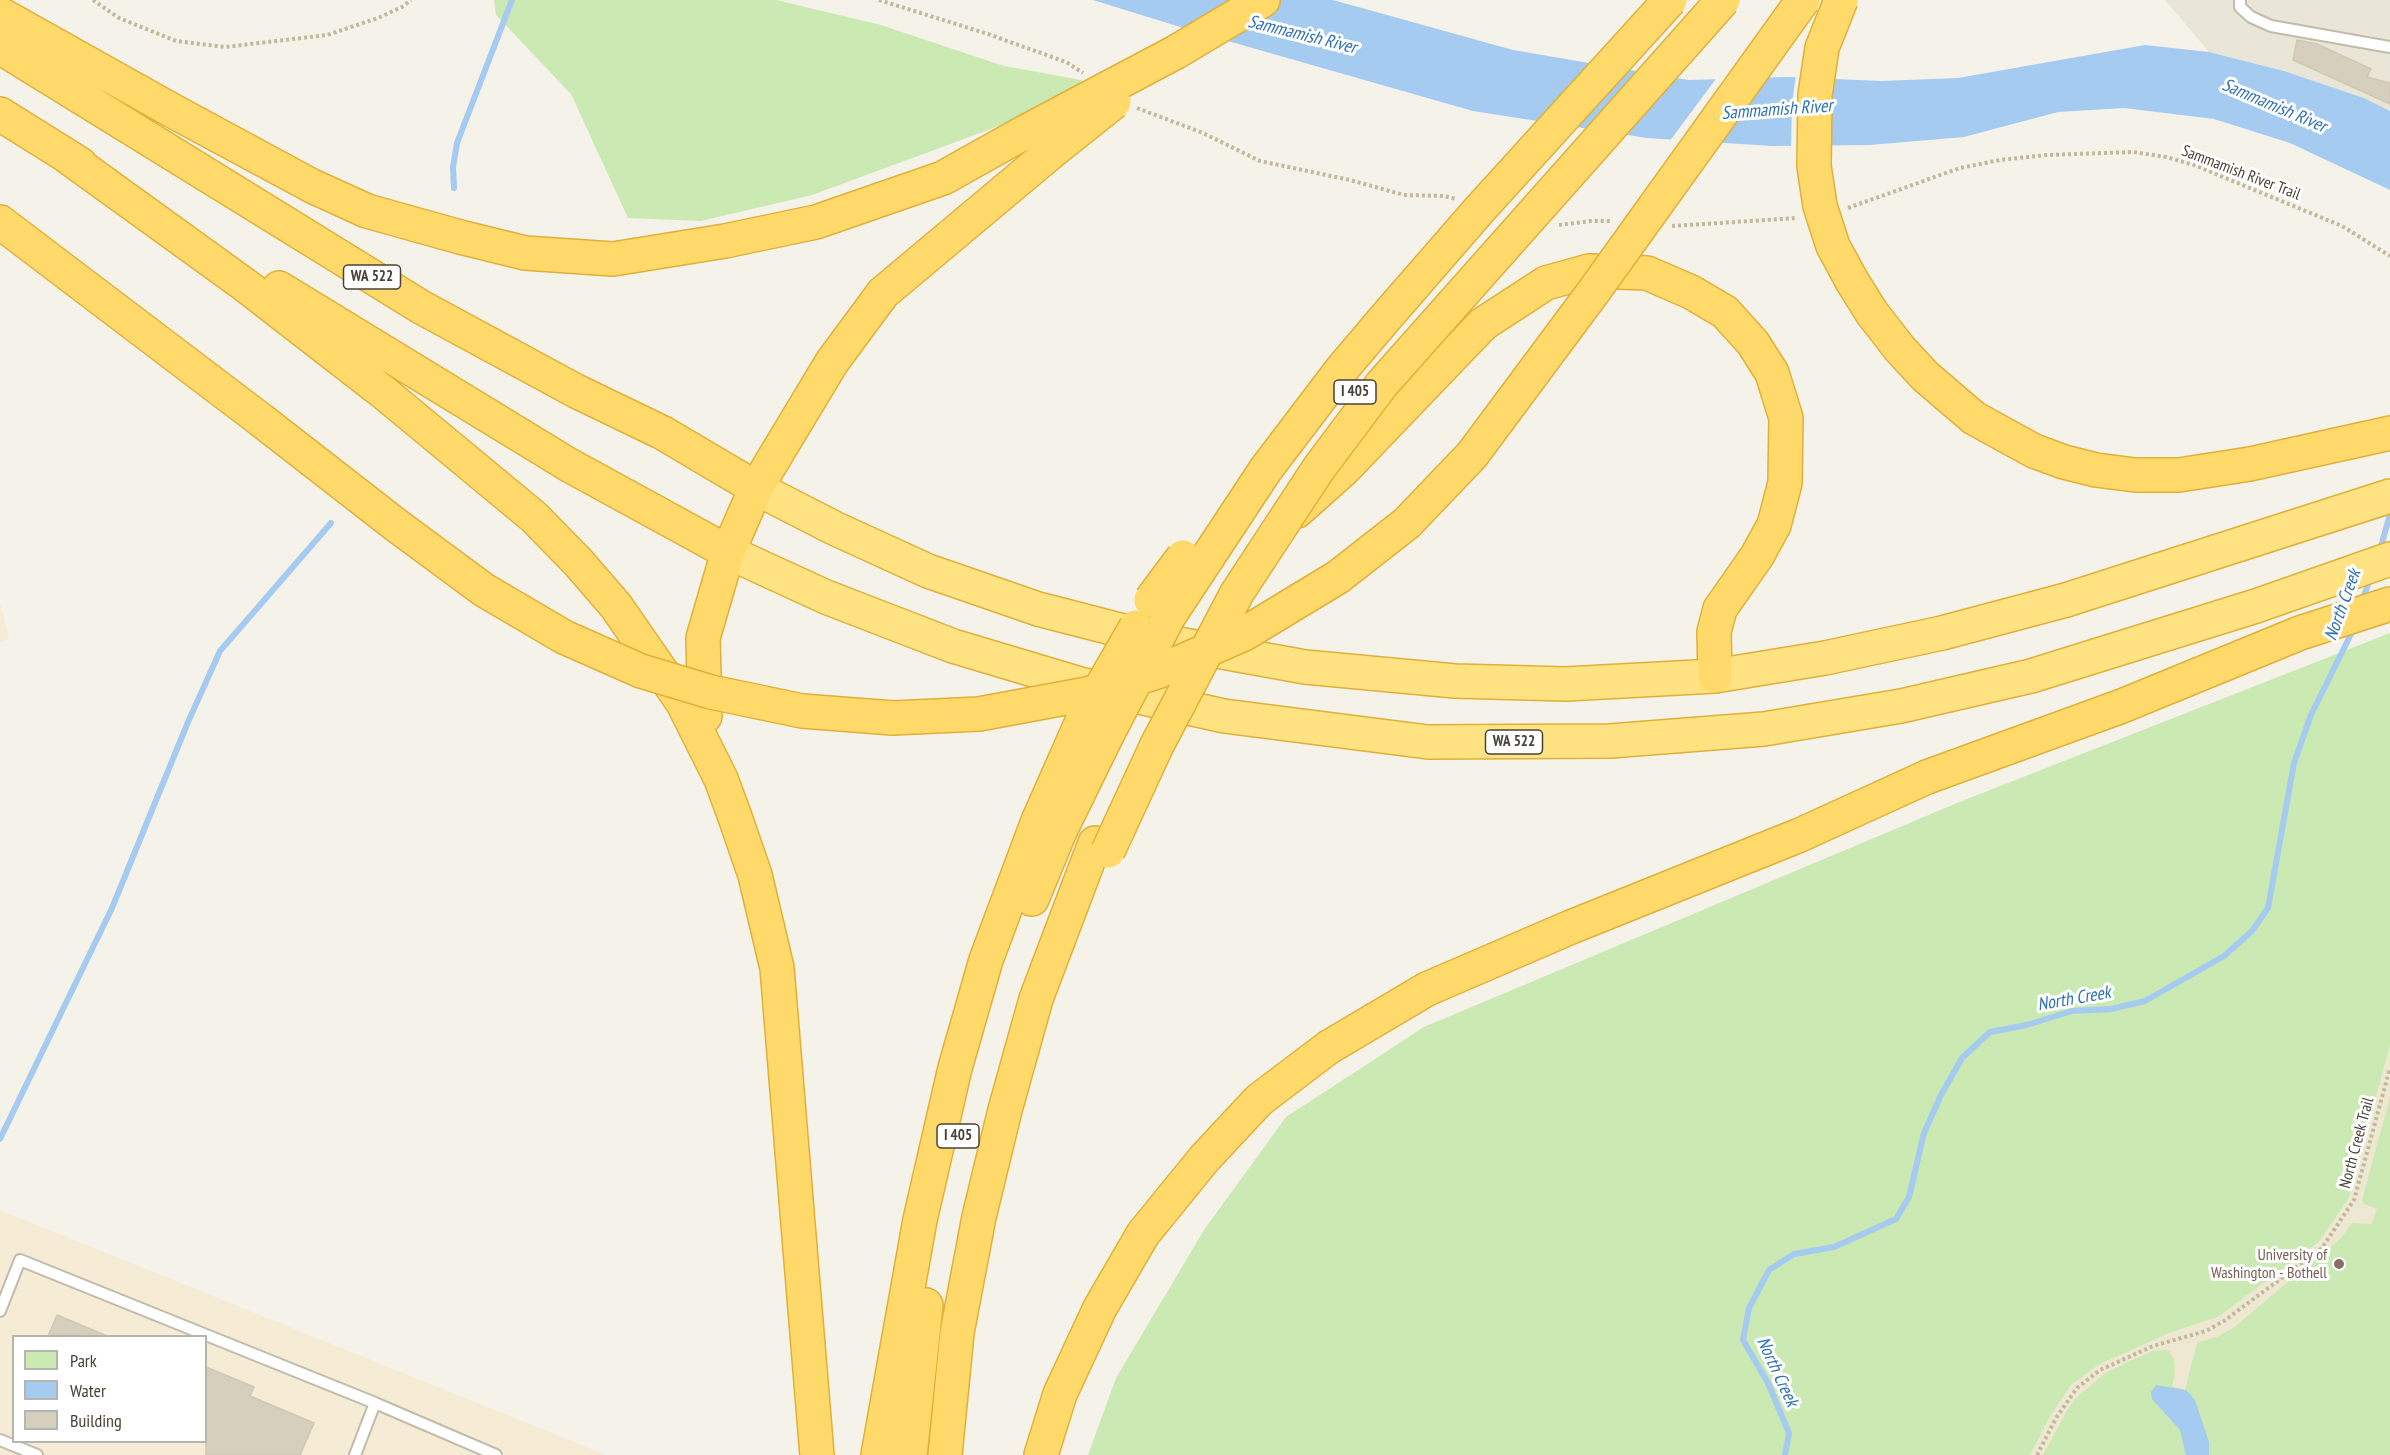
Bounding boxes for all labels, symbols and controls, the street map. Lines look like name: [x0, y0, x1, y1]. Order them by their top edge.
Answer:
water label: Sammamish River: [1246, 11, 1358, 59]
water label: Sammamish River: [2219, 74, 2329, 138]
water label: Sammamish River: [1721, 95, 1833, 125]
street label: Sammamish River Trail: [2179, 142, 2303, 204]
road number: WA 522: [344, 265, 400, 289]
road number: I 405: [1334, 380, 1376, 404]
water label: North Creek: [2320, 566, 2366, 644]
road number: WA 522: [1486, 730, 1543, 754]
water label: North Creek: [2036, 982, 2112, 1016]
street label: North Creek Trail: [2336, 1096, 2378, 1190]
road number: I 405: [937, 1124, 979, 1148]
place label: University of Washington - Bothell: [2211, 1245, 2327, 1283]
marker: University of Washington - Bothell: [2332, 1257, 2346, 1271]
water label: North Creek: [1752, 1334, 1802, 1410]
legend: [12, 1335, 207, 1443]
text: Park: [70, 1349, 97, 1372]
text: Water: [70, 1379, 106, 1402]
text: Building: [70, 1409, 122, 1432]

